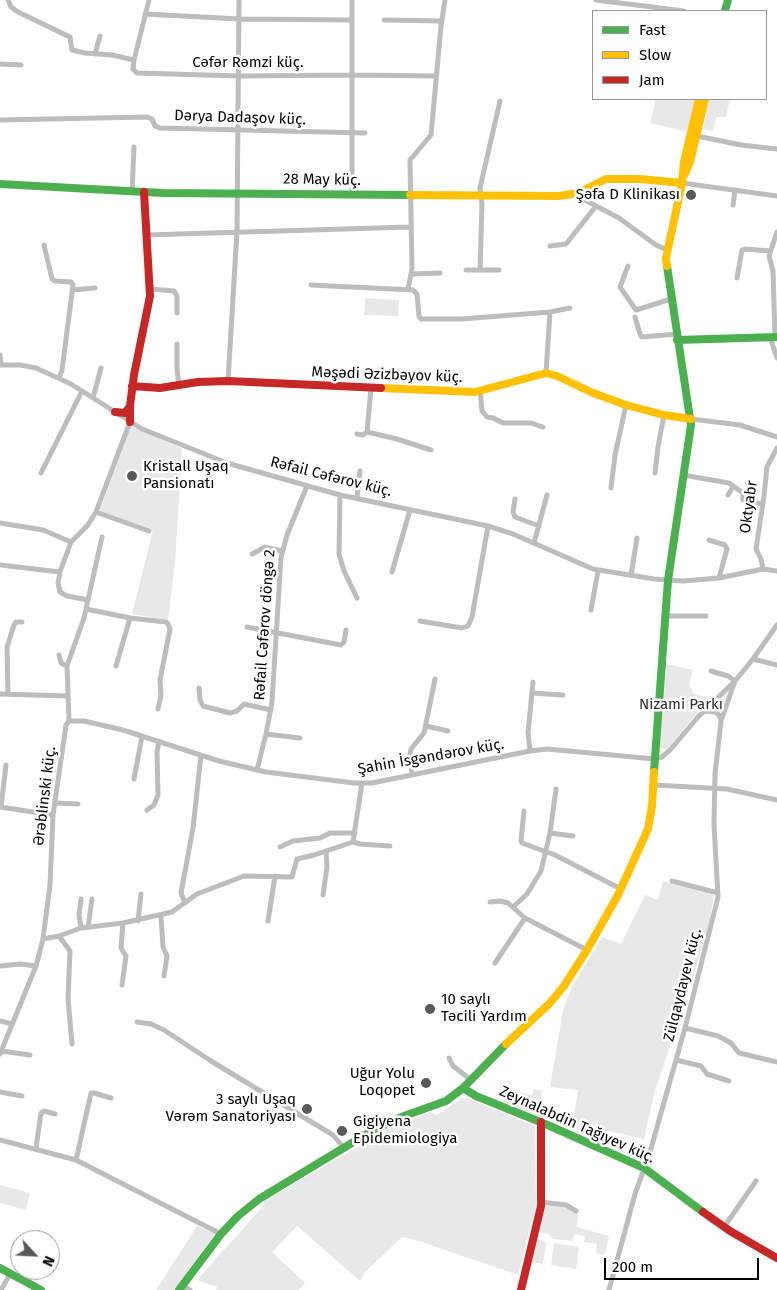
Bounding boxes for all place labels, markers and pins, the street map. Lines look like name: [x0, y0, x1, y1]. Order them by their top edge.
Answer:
place label: Şəfa D Klinikası: [576, 186, 680, 204]
marker: Şəfa D Klinikası: [684, 188, 698, 202]
place label: Kristall Uşaq Pansionatı: [143, 458, 229, 493]
marker: Kristall Uşaq Pansionatı: [125, 469, 139, 483]
place label: 10 saylı Təcili Yardım: [441, 991, 527, 1026]
marker: 10 saylı Təcili Yardım: [423, 1002, 437, 1016]
place label: Uğur Yolu Loqopet: [350, 1065, 415, 1100]
marker: Uğur Yolu Loqopet: [419, 1076, 433, 1090]
place label: 3 saylı Uşaq Vərəm Sanatoriyası: [166, 1091, 296, 1126]
marker: 3 saylı Uşaq Vərəm Sanatoriyası: [300, 1102, 314, 1116]
place label: Gigiyena Epidemiologiya: [353, 1113, 457, 1148]
marker: Gigiyena Epidemiologiya: [335, 1124, 349, 1138]

